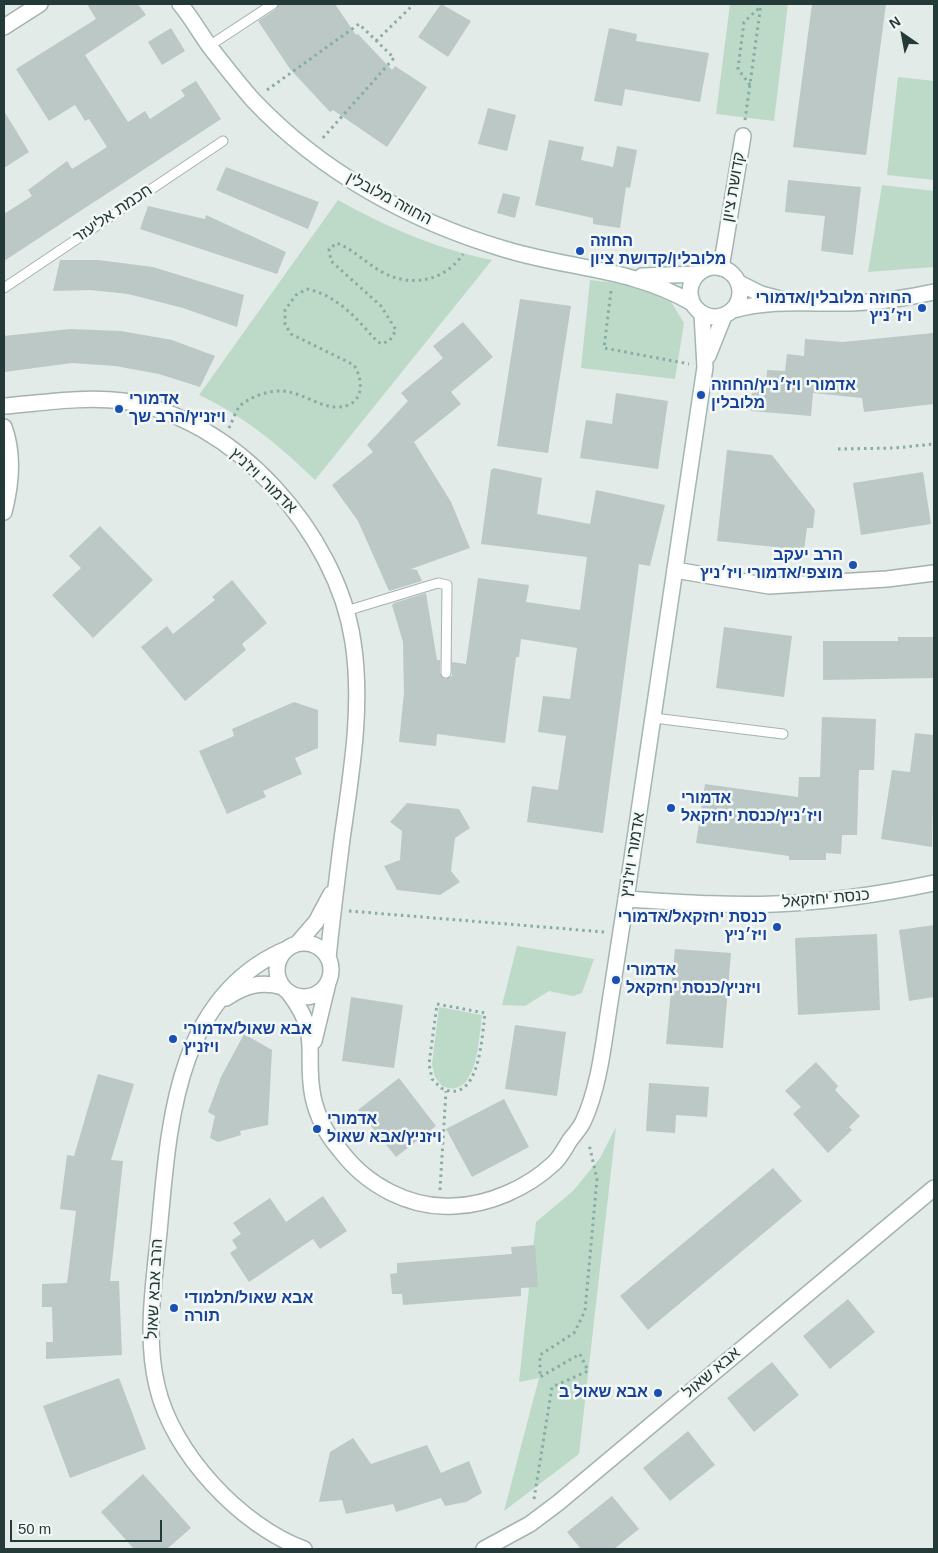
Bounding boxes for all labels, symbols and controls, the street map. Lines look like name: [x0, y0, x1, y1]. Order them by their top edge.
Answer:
north arrow: [878, 10, 928, 60]
text: N: [886, 13, 903, 32]
street label: קדושת ציון: [718, 150, 750, 224]
street label: החוזה מלובלין: [343, 169, 435, 229]
street label: חכמת אליעזר: [70, 181, 156, 247]
place label: החוזה מלובלין/קדושת ציון: [590, 232, 726, 270]
marker: החוזה מלובלין/קדושת ציון: [574, 245, 586, 257]
place label: החוזה מלובלין/אדמורי ויז׳ניץ: [756, 289, 912, 327]
marker: החוזה מלובלין/אדמורי ויז׳ניץ: [916, 302, 928, 314]
place label: אדמורי ויז׳ניץ/החוזה מלובלין: [711, 376, 856, 414]
marker: אדמורי ויז׳ניץ/החוזה מלובלין: [695, 389, 707, 401]
place label: אדמורי ויזניץ/הרב שך: [129, 390, 226, 428]
marker: אדמורי ויזניץ/הרב שך: [113, 403, 125, 415]
street label: אדמורי ויז'ניץ: [226, 444, 300, 518]
place label: הרב יעקב מוצפי/אדמורי ויז׳ניץ: [700, 546, 843, 584]
marker: הרב יעקב מוצפי/אדמורי ויז׳ניץ: [847, 559, 859, 571]
place label: אדמורי ויז׳ניץ/כנסת יחזקאל: [681, 789, 822, 827]
marker: אדמורי ויז׳ניץ/כנסת יחזקאל: [665, 802, 677, 814]
street label: אדמורי ויז'ניץ: [617, 811, 649, 899]
street label: כנסת יחזקאל: [782, 886, 870, 912]
place label: כנסת יחזקאל/אדמורי ויז׳ניץ: [618, 908, 767, 946]
marker: כנסת יחזקאל/אדמורי ויז׳ניץ: [771, 921, 783, 933]
place label: אדמורי ויזניץ/כנסת יחזקאל: [626, 961, 761, 999]
marker: אדמורי ויזניץ/כנסת יחזקאל: [610, 974, 622, 986]
place label: אבא שאול/אדמורי ויזניץ: [183, 1020, 312, 1058]
marker: אבא שאול/אדמורי ויזניץ: [167, 1033, 179, 1045]
place label: אדמורי ויזניץ/אבא שאול: [327, 1110, 442, 1148]
marker: אדמורי ויזניץ/אבא שאול: [311, 1123, 323, 1135]
street label: הרב אבא שאול: [143, 1238, 167, 1340]
place label: אבא שאול/תלמודי תורה: [184, 1289, 313, 1327]
marker: אבא שאול/תלמודי תורה: [168, 1302, 180, 1314]
street label: אבא שאול: [680, 1344, 744, 1402]
place label: אבא שאול ב: [559, 1383, 648, 1403]
marker: אבא שאול ב: [652, 1387, 664, 1399]
scale bar: [12, 1510, 165, 1542]
text: 50 m: [18, 1520, 51, 1537]

